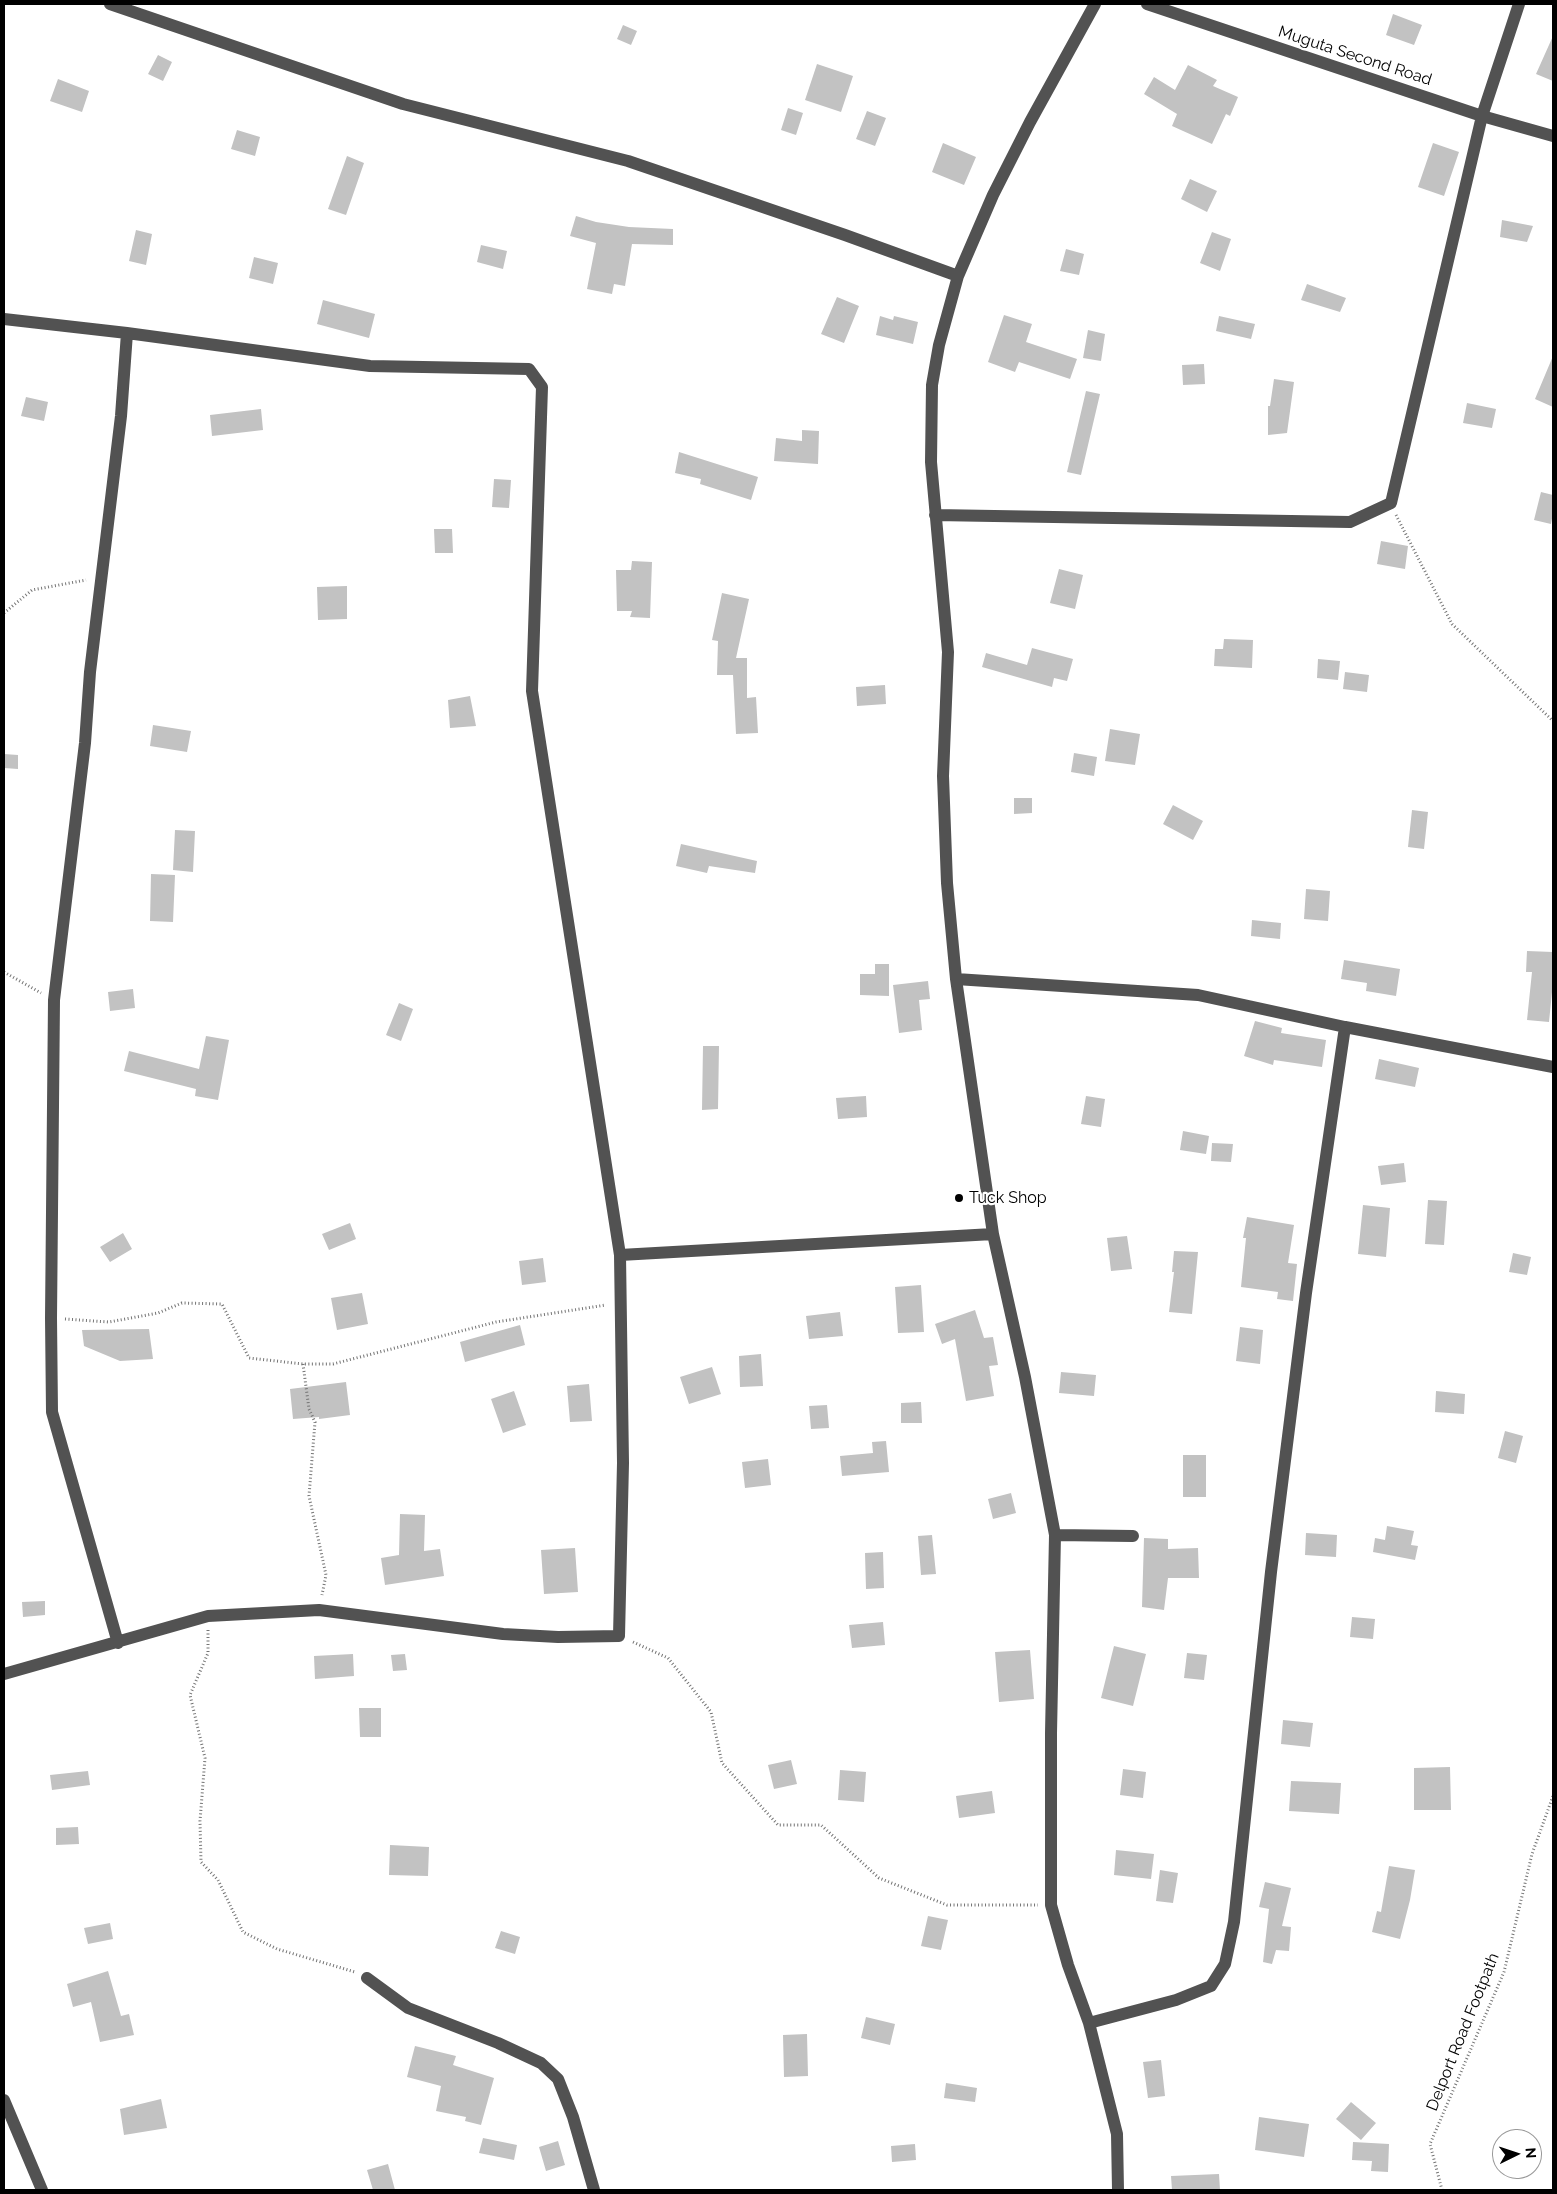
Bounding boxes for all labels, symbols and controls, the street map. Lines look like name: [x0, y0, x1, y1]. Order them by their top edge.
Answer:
street label: Muguta Second Road: [1276, 22, 1434, 90]
place label: Tuck Shop: [969, 1188, 1047, 1208]
marker: Tuck Shop: [953, 1192, 965, 1204]
street label: Delport Road Footpath: [1423, 1950, 1503, 2114]
north arrow: [1492, 2129, 1542, 2179]
text: N: [1523, 2147, 1539, 2159]

